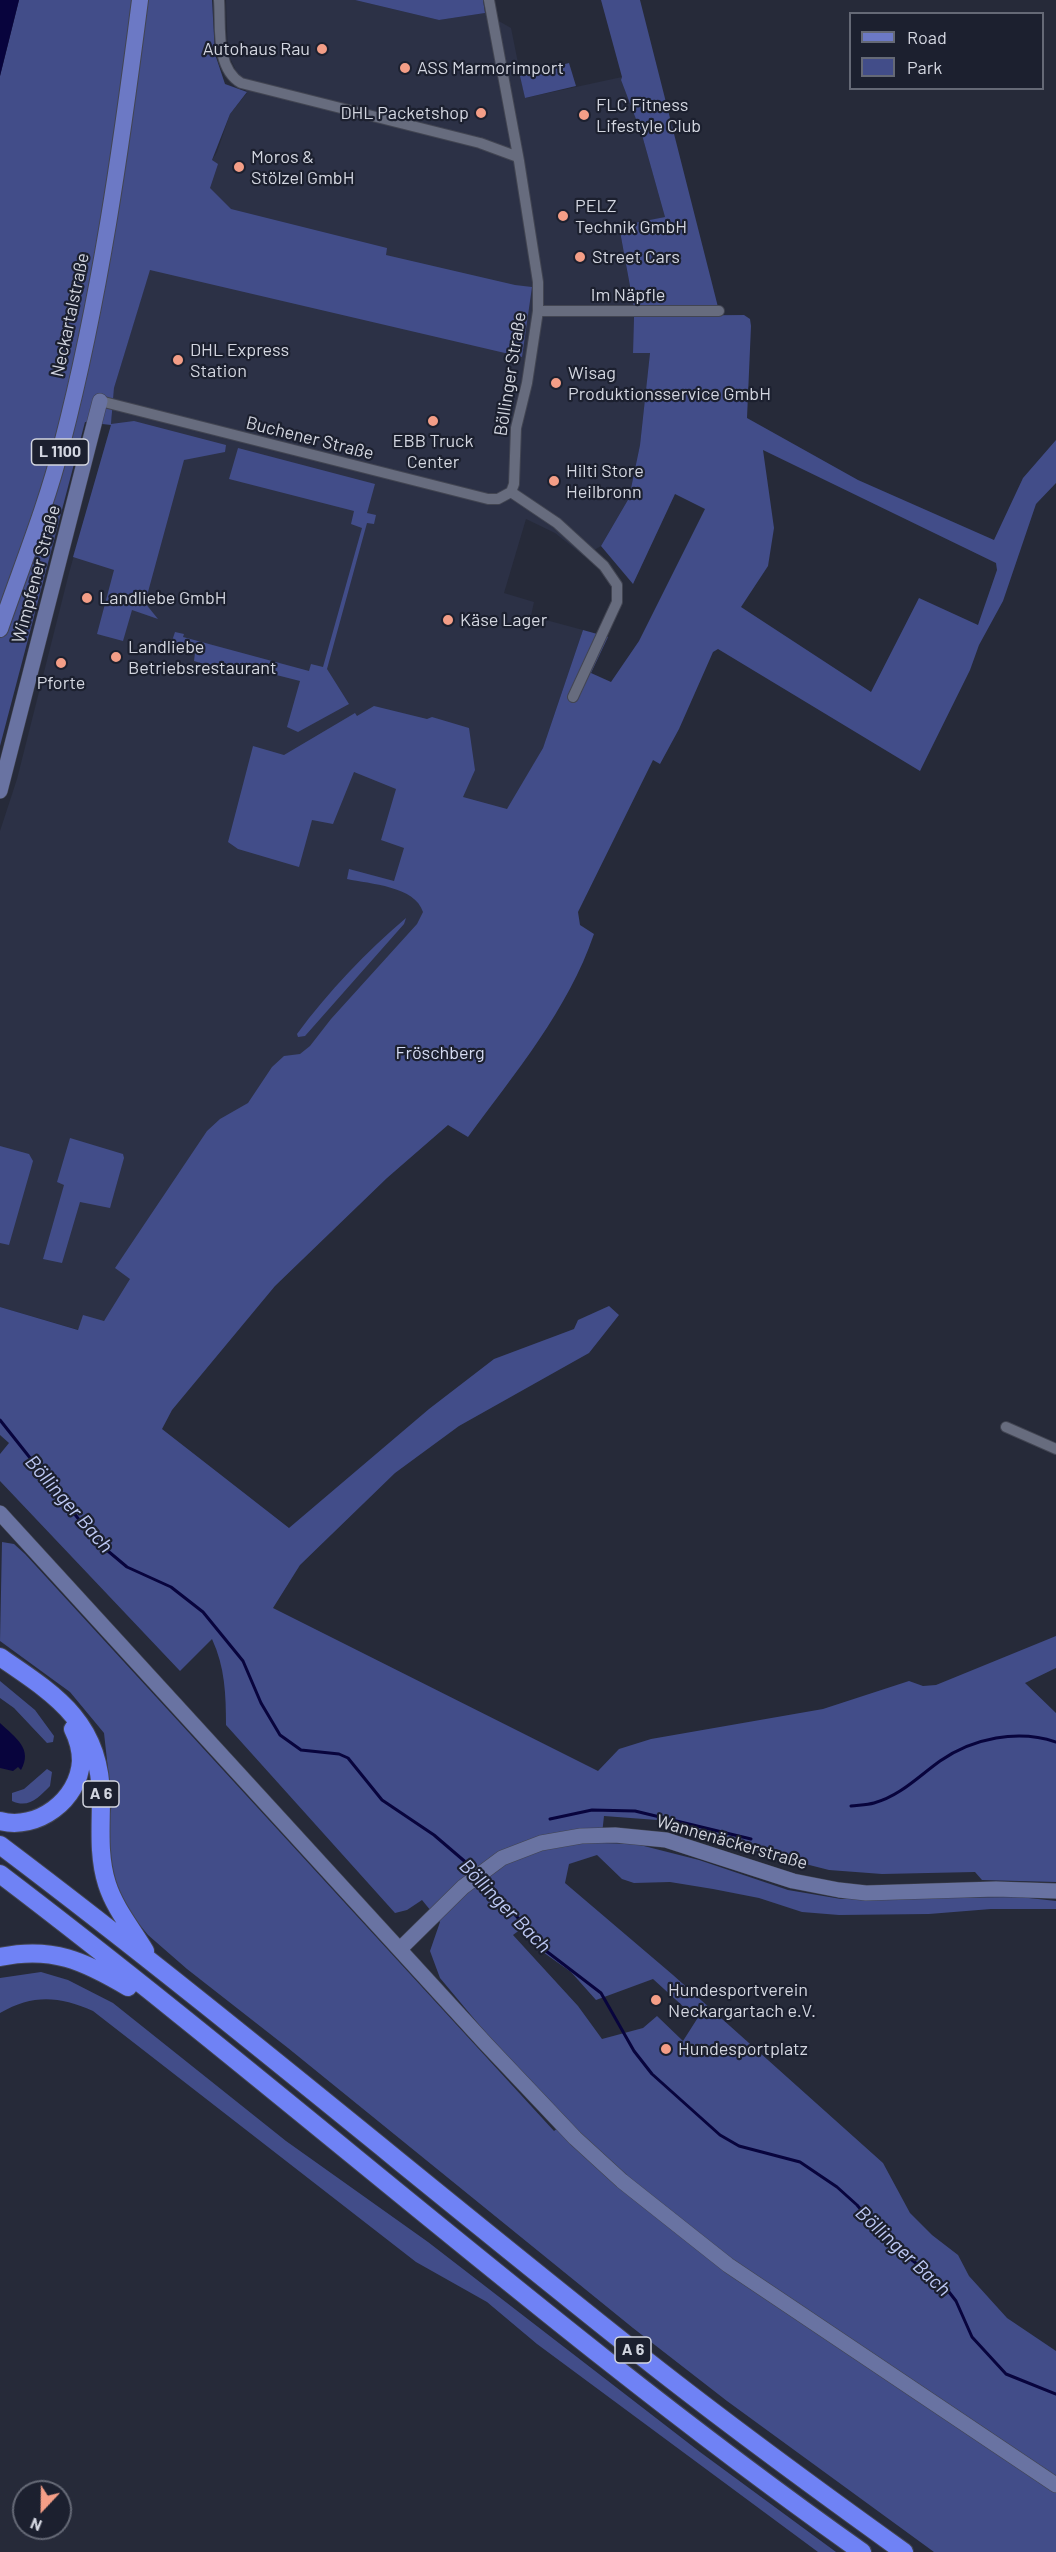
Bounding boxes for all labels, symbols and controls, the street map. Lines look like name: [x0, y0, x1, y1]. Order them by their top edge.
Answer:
legend: [849, 12, 1044, 90]
text: Road: [907, 26, 947, 48]
place label: Autohaus Rau: [203, 38, 310, 60]
marker: Autohaus Rau: [315, 42, 329, 56]
text: Park: [907, 56, 942, 78]
place label: ASS Marmorimport: [417, 57, 564, 79]
marker: ASS Marmorimport: [398, 61, 412, 75]
place label: FLC Fitness Lifestyle Club: [596, 94, 701, 136]
place label: DHL Packetshop: [340, 102, 469, 124]
marker: DHL Packetshop: [474, 106, 488, 120]
marker: FLC Fitness Lifestyle Club: [577, 108, 591, 122]
place label: Moros & Stölzel GmbH: [251, 146, 354, 188]
marker: Moros & Stölzel GmbH: [232, 160, 246, 174]
place label: PELZ Technik GmbH: [575, 195, 687, 238]
marker: PELZ Technik GmbH: [556, 209, 570, 223]
place label: Street Cars: [592, 246, 680, 268]
marker: Street Cars: [573, 250, 587, 264]
street label: Neckartalstraße: [46, 251, 94, 379]
street label: Im Näpfle: [591, 284, 665, 306]
street label: Böllinger Straße: [490, 310, 530, 438]
place label: DHL Express Station: [190, 339, 289, 382]
marker: DHL Express Station: [171, 353, 185, 367]
place label: Wisag Produktionsservice GmbH: [568, 362, 771, 404]
marker: Wisag Produktionsservice GmbH: [549, 376, 563, 390]
street label: Buchener Straße: [244, 412, 376, 464]
marker: EBB Truck Center: [426, 414, 440, 428]
place label: EBB Truck Center: [393, 430, 473, 472]
road number: L 1100: [32, 439, 88, 465]
place label: Hilti Store Heilbronn: [566, 460, 644, 502]
marker: Hilti Store Heilbronn: [547, 474, 561, 488]
street label: Wimpfener Straße: [7, 503, 65, 645]
place label: Landliebe GmbH: [99, 587, 227, 609]
marker: Landliebe GmbH: [80, 591, 94, 605]
place label: Käse Lager: [460, 609, 547, 631]
marker: Käse Lager: [441, 613, 455, 627]
place label: Landliebe Betriebsrestaurant: [128, 636, 276, 678]
marker: Landliebe Betriebsrestaurant: [109, 650, 123, 664]
marker: Pforte: [54, 656, 68, 670]
place label: Pforte: [37, 672, 85, 694]
park label: Fröschberg: [395, 1042, 485, 1064]
water label: Böllinger Bach: [20, 1450, 118, 1558]
road number: A 6: [83, 1781, 119, 1807]
street label: Wannenäckerstraße: [654, 1810, 810, 1874]
water label: Böllinger Bach: [454, 1854, 556, 1958]
place label: Hundesportverein Neckargartach e.V.: [668, 1979, 816, 2022]
marker: Hundesportverein Neckargartach e.V.: [649, 1993, 663, 2007]
place label: Hundesportplatz: [678, 2038, 808, 2060]
marker: Hundesportplatz: [659, 2042, 673, 2056]
water label: Böllinger Bach: [850, 2201, 956, 2301]
road number: A 6: [615, 2337, 651, 2363]
north arrow: [12, 2480, 72, 2540]
text: N: [27, 2515, 44, 2536]

